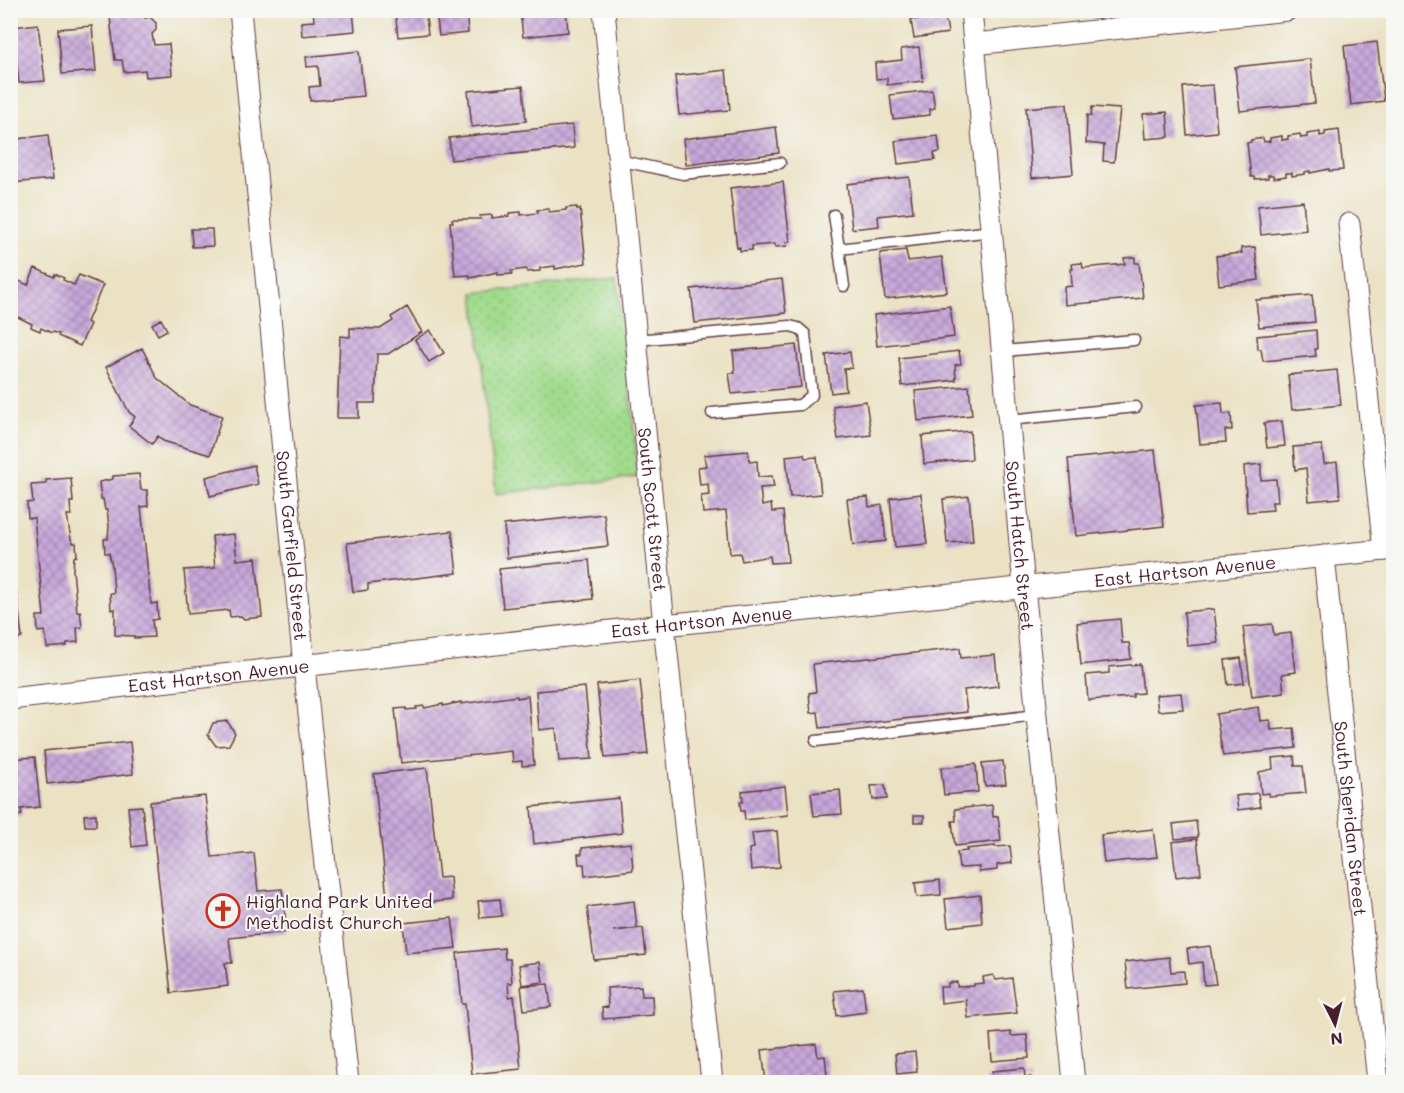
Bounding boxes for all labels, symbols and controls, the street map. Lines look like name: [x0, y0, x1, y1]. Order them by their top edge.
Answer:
street label: South Scott Street: [633, 426, 673, 593]
street label: South Garfield Street: [271, 449, 313, 642]
street label: South Hatch Street: [1000, 460, 1040, 632]
street label: East Hartson Avenue: [1093, 549, 1277, 592]
street label: East Hartson Avenue: [610, 600, 794, 643]
street label: East Hartson Avenue: [127, 653, 311, 698]
street label: South Sheridan Street: [1329, 720, 1373, 917]
place label: Highland Park United Methodist Church: [246, 889, 432, 934]
church icon: Highland Park United Methodist Church: [205, 893, 241, 929]
north arrow: [1305, 994, 1365, 1054]
text: N: [1329, 1028, 1344, 1050]

